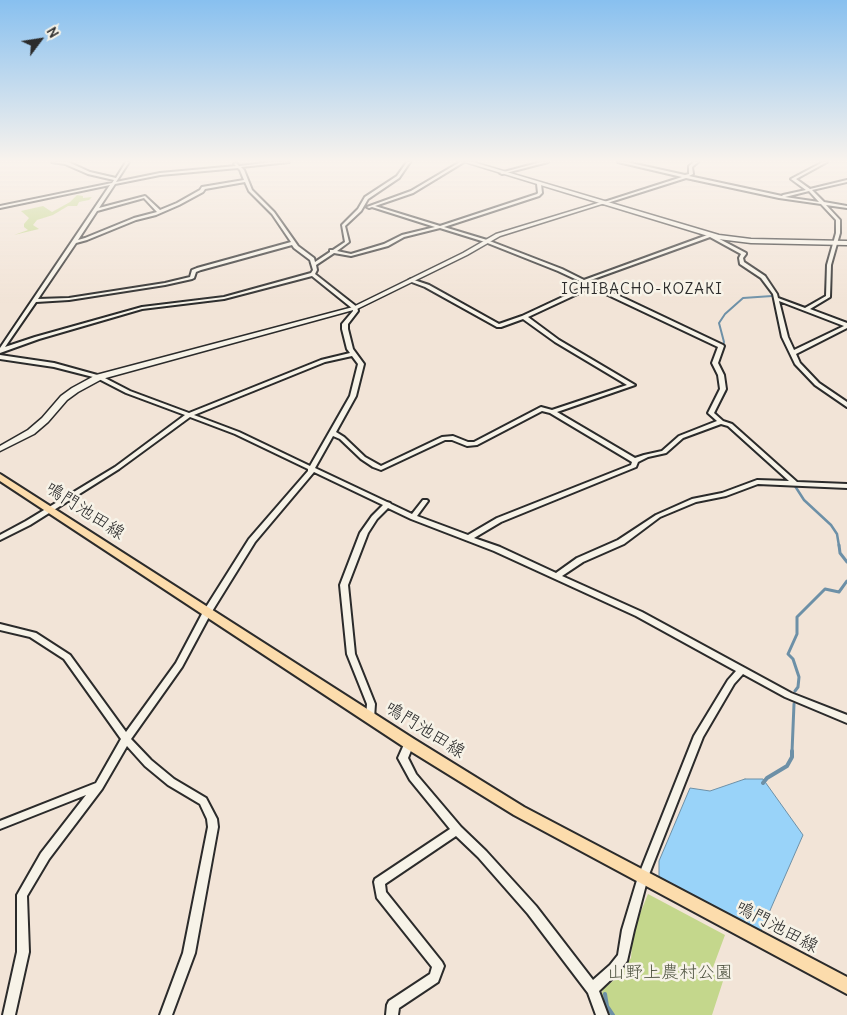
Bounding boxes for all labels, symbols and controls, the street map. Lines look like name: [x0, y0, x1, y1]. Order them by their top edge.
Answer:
north arrow: [15, 15, 65, 65]
text: N: [43, 23, 63, 41]
district label: ICHIBACHO-KOZAKI: [559, 281, 725, 299]
street label: 鳴門池田線: [41, 477, 129, 545]
street label: 鳴門池田線: [381, 697, 469, 763]
street label: 鳴門池田線: [732, 896, 822, 958]
park label: 山野上農村公園: [607, 962, 733, 984]

